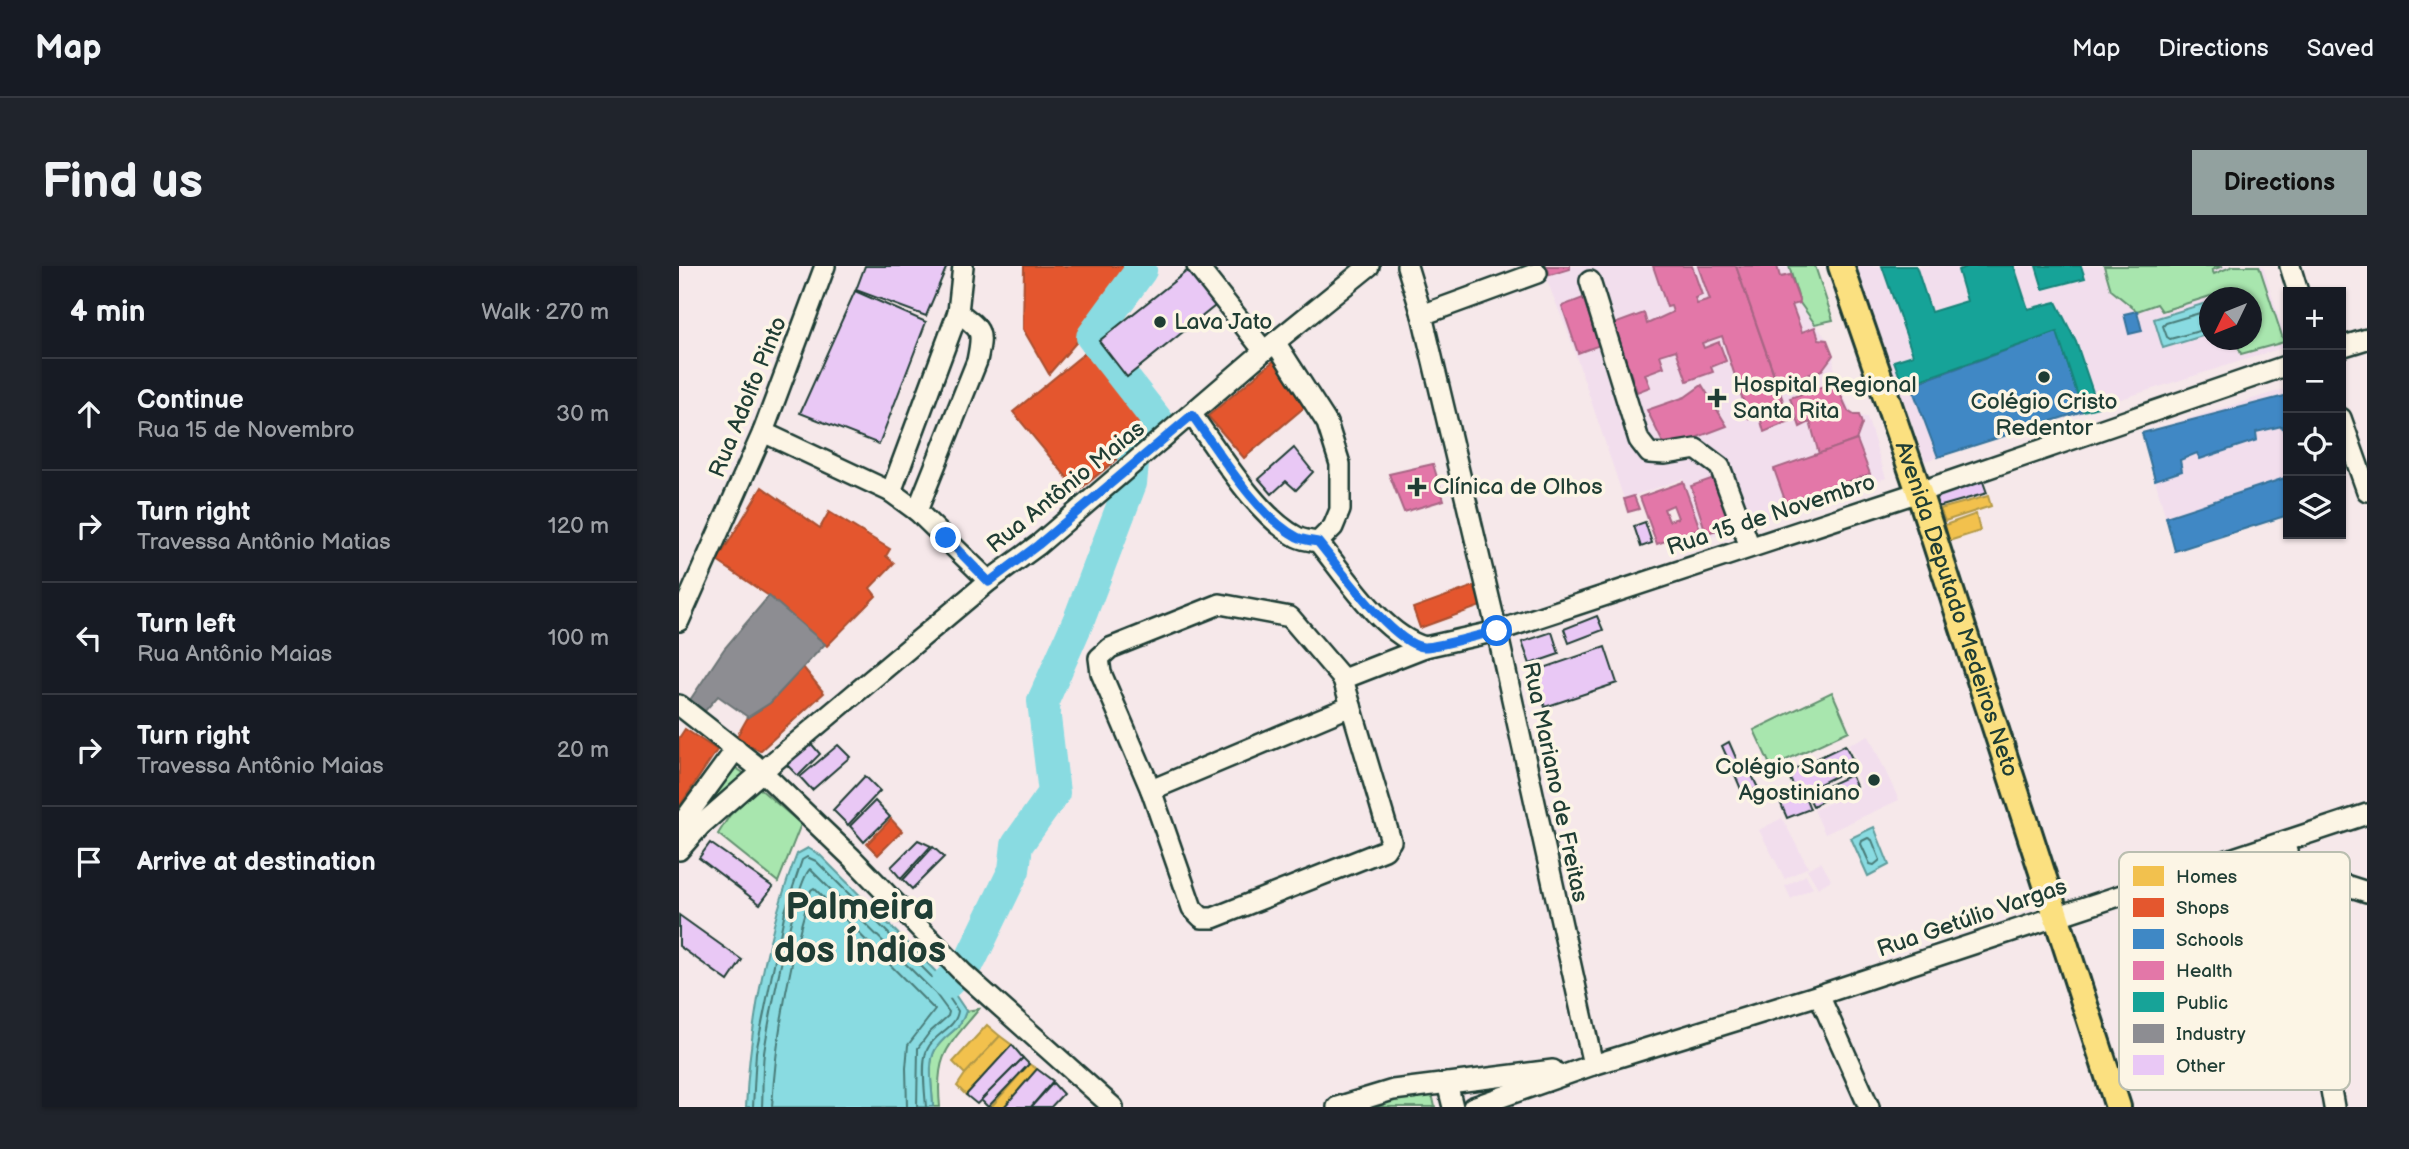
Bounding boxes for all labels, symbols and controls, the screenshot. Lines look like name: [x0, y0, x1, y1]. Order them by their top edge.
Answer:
text: Map: [35, 28, 101, 68]
text: Map: [2072, 34, 2120, 63]
text: Directions: [2158, 34, 2269, 63]
text: Saved: [2307, 34, 2374, 63]
button: Directions: [2192, 150, 2367, 215]
text: Find us: [42, 153, 203, 212]
north arrow: [2199, 287, 2262, 350]
map controls: [2283, 287, 2346, 539]
button: +: [2283, 287, 2346, 350]
text: 4 min: [70, 294, 145, 330]
text: Walk · 270 m: [481, 298, 609, 326]
place label: Lava Jato: [1174, 308, 1272, 336]
street label: Rua Adolfo Pinto: [703, 312, 793, 482]
marker: Lava Jato: [1152, 314, 1168, 330]
button: −: [2283, 350, 2346, 413]
marker: Colégio Cristo Redentor: [2036, 369, 2052, 385]
place label: Hospital Regional Santa Rita: [1733, 371, 1917, 425]
text: Continue: [137, 385, 244, 416]
marker: Hospital Regional Santa Rita: [1707, 388, 1727, 408]
place label: Colégio Cristo Redentor: [1970, 388, 2118, 442]
icon: ahead: [70, 395, 108, 433]
text: 30 m: [556, 400, 609, 428]
button: locate: [2283, 413, 2346, 476]
street label: Rua Antônio Maias: [981, 415, 1151, 559]
text: Rua 15 de Novembro: [137, 416, 354, 444]
street label: Avenida Deputado Medeiros Neto: [1889, 438, 2024, 780]
street label: Rua 15 de Novembro: [1663, 468, 1879, 562]
place label: Clínica de Olhos: [1433, 473, 1603, 501]
button: layers: [2283, 476, 2346, 539]
marker: Clínica de Olhos: [1407, 477, 1427, 497]
text: Turn right: [137, 497, 250, 528]
icon: right: [70, 507, 108, 545]
text: 120 m: [548, 512, 609, 540]
route end: [930, 522, 961, 553]
text: Travessa Antônio Matias: [137, 528, 391, 556]
text: Turn left: [137, 609, 236, 640]
route start: [1481, 615, 1512, 646]
icon: left: [70, 619, 108, 657]
text: 100 m: [548, 624, 609, 652]
text: Rua Antônio Maias: [137, 640, 332, 668]
street label: Rua Mariano de Freitas: [1516, 659, 1594, 905]
text: Turn right: [137, 721, 250, 752]
icon: right: [70, 731, 108, 769]
text: 20 m: [557, 736, 609, 764]
text: Travessa Antônio Maias: [137, 752, 384, 780]
place label: Colégio Santo Agostiniano: [1715, 753, 1860, 807]
marker: Colégio Santo Agostiniano: [1866, 772, 1882, 788]
icon: arrive: [70, 843, 108, 881]
text: Arrive at destination: [137, 847, 376, 878]
legend: [2119, 852, 2350, 1090]
text: Homes: [2176, 866, 2237, 889]
street label: Rua Getúlio Vargas: [1873, 872, 2071, 964]
district label: Palmeira dos Índios: [774, 886, 946, 973]
text: Shops: [2176, 897, 2229, 920]
text: Schools: [2176, 929, 2243, 952]
text: Health: [2176, 960, 2233, 983]
text: Public: [2176, 992, 2228, 1015]
text: Industry: [2176, 1023, 2246, 1046]
text: Other: [2176, 1055, 2226, 1078]

